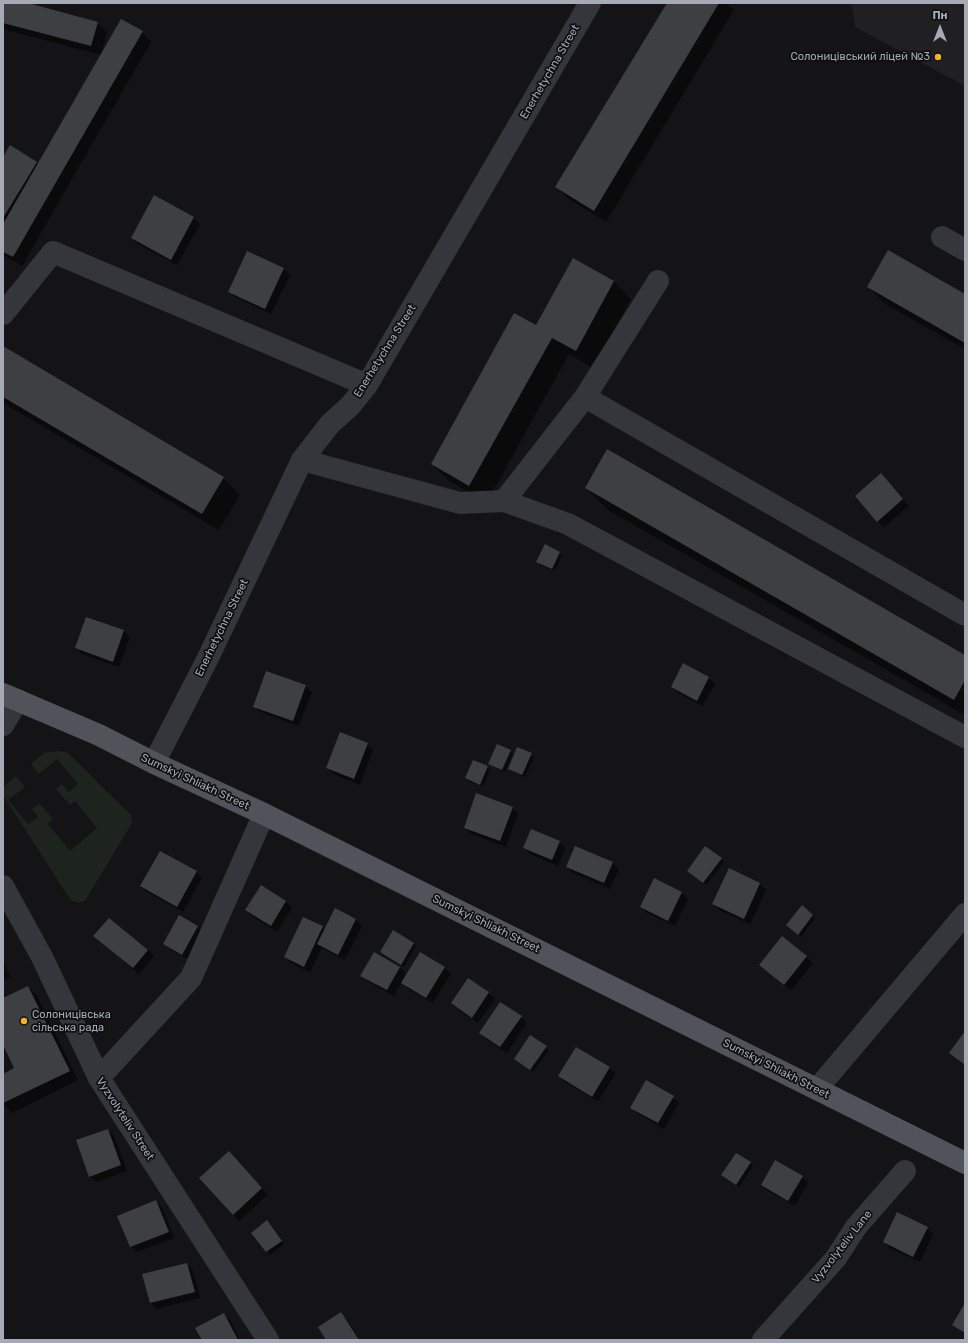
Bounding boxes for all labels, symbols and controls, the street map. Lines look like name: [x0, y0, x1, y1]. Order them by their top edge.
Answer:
north arrow: [920, 8, 960, 48]
text: Пн: [932, 9, 948, 22]
street label: Enerhetychna Street: [518, 23, 582, 121]
place label: Солоницівський ліцей №3: [790, 50, 930, 64]
marker: Солоницівський ліцей №3: [933, 52, 943, 62]
street label: Enerhetychna Street: [351, 302, 419, 400]
street label: Enerhetychna Street: [193, 577, 251, 679]
street label: Sumskyi Shliakh Street: [139, 751, 251, 813]
street label: Sumskyi Shliakh Street: [430, 892, 542, 956]
place label: Солоницівська сільська рада: [32, 1008, 111, 1034]
marker: Солоницівська сільська рада: [19, 1016, 29, 1026]
street label: Sumskyi Shliakh Street: [721, 1036, 831, 1102]
street label: Vyzvolyteliv Street: [93, 1075, 157, 1163]
street label: Vyzvolyteliv Lane: [809, 1208, 875, 1286]

